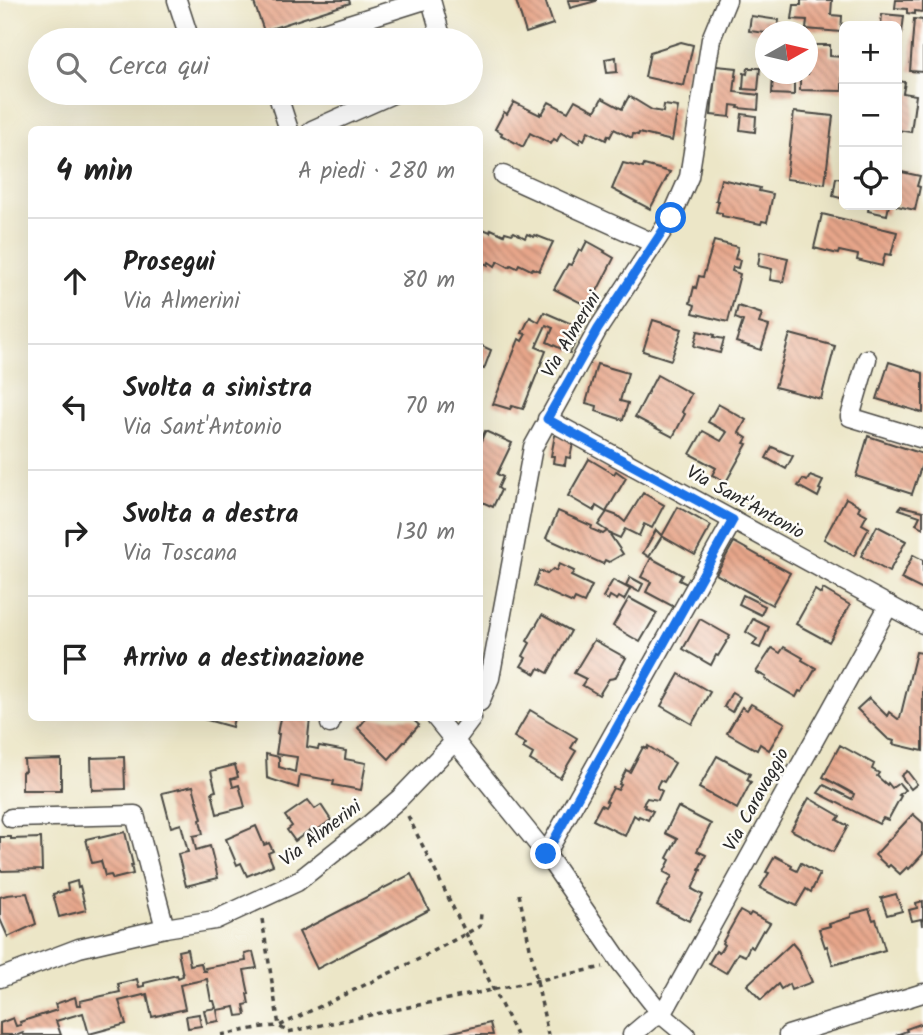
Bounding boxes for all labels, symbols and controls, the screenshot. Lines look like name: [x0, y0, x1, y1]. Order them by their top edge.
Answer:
north arrow: [755, 21, 818, 84]
map controls: [839, 21, 902, 210]
button: +: [839, 21, 902, 84]
search box: [28, 28, 483, 105]
text: Cerca qui: [108, 46, 209, 88]
icon: search: [52, 48, 90, 86]
button: −: [839, 84, 902, 147]
button: locate: [839, 147, 902, 210]
text: 4 min: [56, 148, 133, 196]
text: A piedi · 280 m: [298, 154, 455, 190]
route start: [655, 202, 686, 233]
text: Prosegui: [123, 242, 215, 284]
icon: ahead: [56, 262, 94, 300]
text: 80 m: [402, 263, 455, 299]
text: Via Almerini: [123, 284, 240, 320]
street label: Via Almerini: [534, 285, 610, 384]
text: Svolta a sinistra: [123, 368, 312, 410]
icon: left: [56, 388, 94, 426]
text: 70 m: [405, 389, 455, 425]
text: Via Sant'Antonio: [123, 410, 282, 446]
street label: Via Sant'Antonio: [680, 458, 810, 548]
text: Svolta a destra: [123, 494, 299, 536]
icon: right: [56, 514, 94, 552]
text: 130 m: [396, 515, 455, 551]
text: Via Toscana: [123, 536, 237, 572]
text: Arrivo a destinazione: [123, 638, 364, 680]
icon: arrive: [56, 640, 94, 678]
street label: Via Caravaggio: [716, 743, 798, 857]
street label: Via Almerini: [273, 792, 370, 875]
route end: [530, 838, 561, 869]

